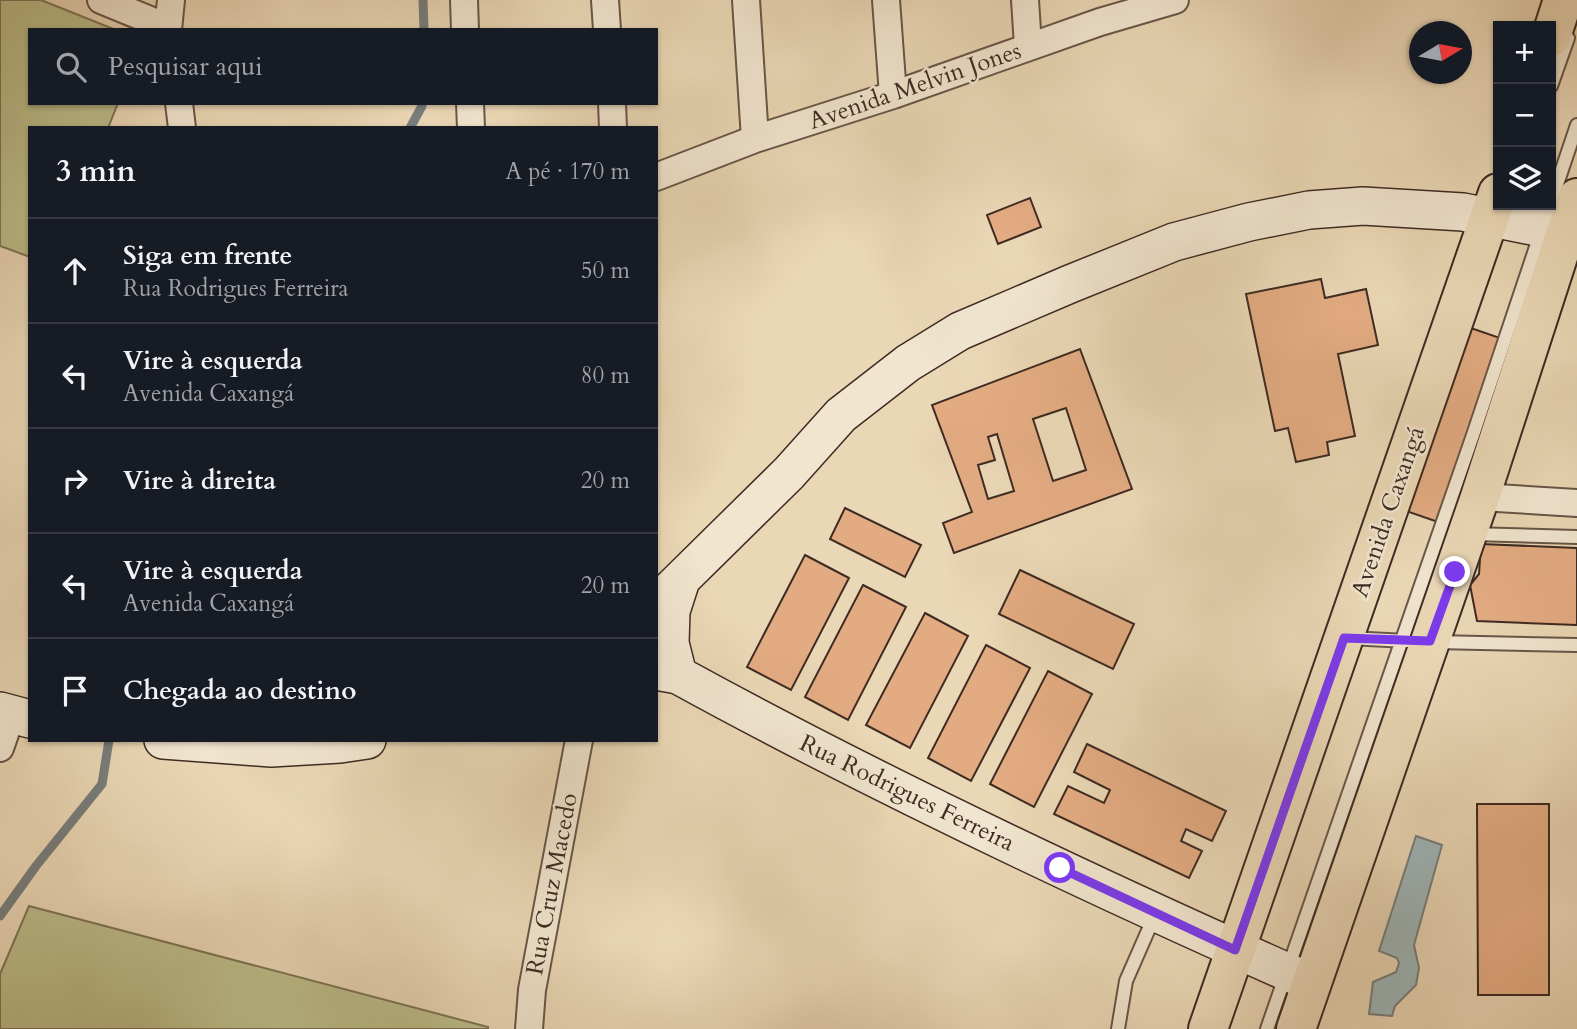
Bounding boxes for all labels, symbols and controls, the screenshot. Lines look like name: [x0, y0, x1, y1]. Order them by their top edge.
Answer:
north arrow: [1409, 21, 1472, 84]
map controls: [1493, 21, 1556, 210]
button: +: [1493, 21, 1556, 84]
search box: [28, 28, 658, 105]
street label: Avenida Melvin Jones: [805, 34, 1025, 138]
icon: search: [52, 48, 90, 86]
text: Pesquisar aqui: [108, 49, 263, 84]
button: −: [1493, 84, 1556, 147]
button: layers: [1493, 147, 1556, 210]
text: 3 min: [56, 151, 136, 192]
text: A pé · 170 m: [506, 156, 630, 187]
text: Siga em frente: [123, 238, 292, 273]
icon: ahead: [56, 252, 94, 290]
text: 50 m: [581, 255, 630, 286]
text: Rua Rodrigues Ferreira: [123, 273, 349, 304]
text: Vire à esquerda: [123, 343, 303, 378]
icon: left: [56, 357, 94, 395]
text: 80 m: [581, 360, 630, 391]
text: Avenida Caxangá: [123, 378, 294, 409]
street label: Avenida Caxangá: [1343, 422, 1433, 602]
icon: right: [56, 462, 94, 500]
text: Vire à direita: [123, 463, 276, 498]
text: 20 m: [581, 465, 630, 496]
text: Vire à esquerda: [123, 553, 303, 588]
route end: [1439, 556, 1470, 587]
icon: left: [56, 567, 94, 605]
text: 20 m: [581, 570, 630, 601]
text: Avenida Caxangá: [123, 588, 294, 619]
icon: arrive: [56, 672, 94, 710]
text: Chegada ao destino: [123, 673, 356, 708]
street label: Rua Rodrigues Ferreira: [794, 727, 1021, 860]
street label: Rua Cruz Macedo: [518, 790, 586, 978]
route start: [1044, 852, 1075, 883]

